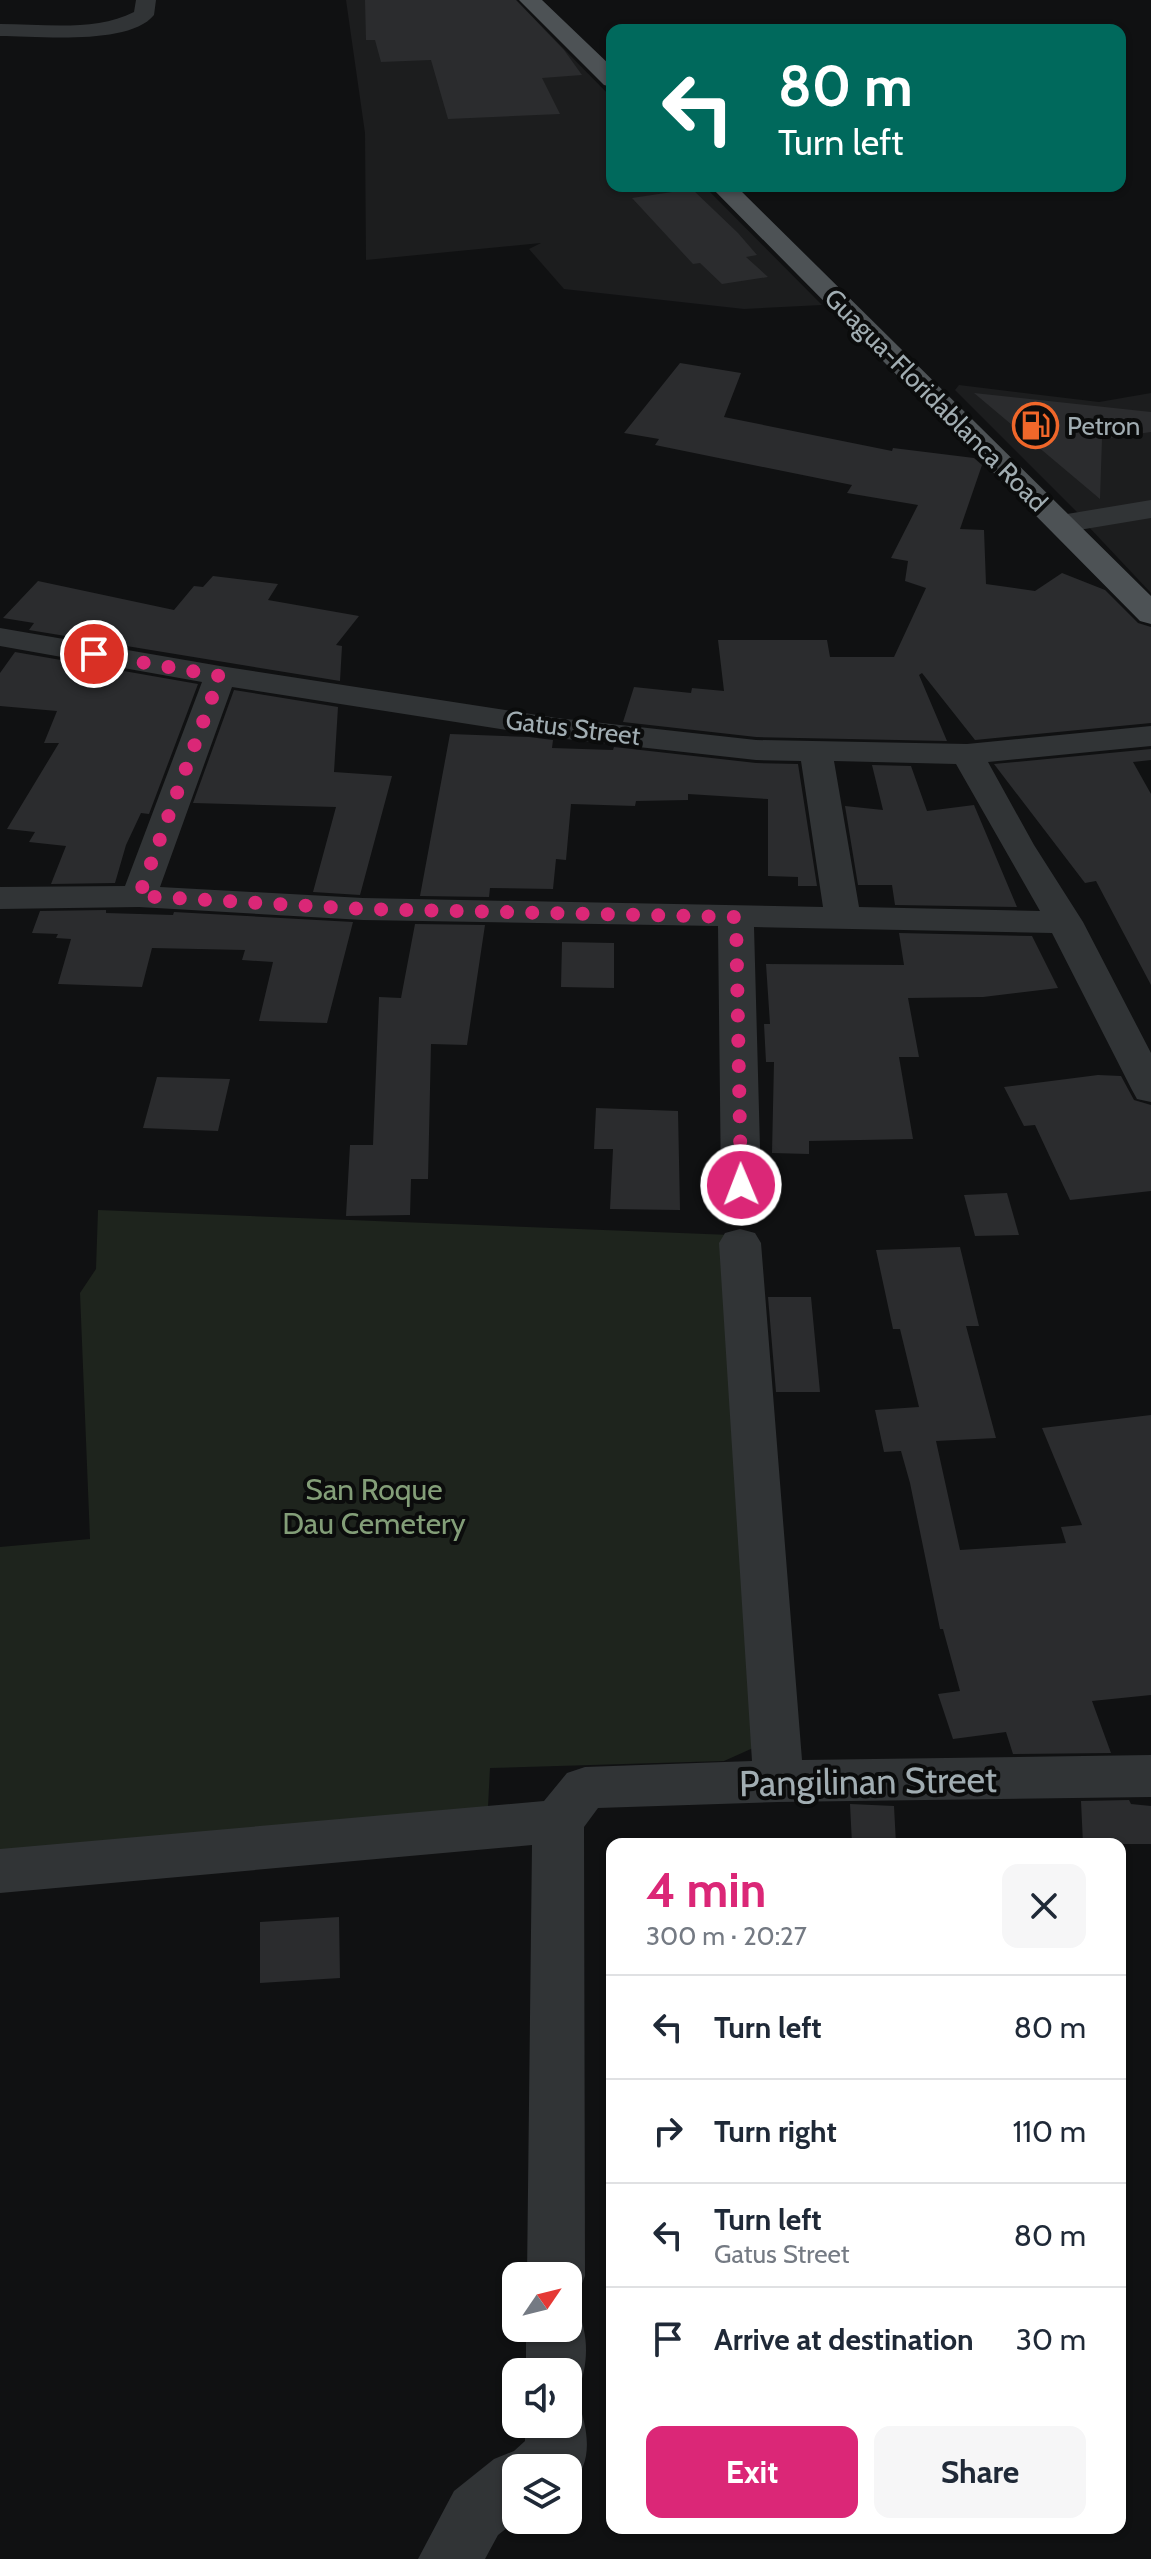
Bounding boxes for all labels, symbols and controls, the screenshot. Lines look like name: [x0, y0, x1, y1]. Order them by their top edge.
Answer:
text: 80 m: [778, 52, 913, 120]
icon: left: [646, 56, 750, 160]
text: Turn left: [778, 120, 903, 164]
street label: Guagua-Floridablanca Road: [818, 282, 1054, 518]
fuel station icon: Petron: [1012, 402, 1060, 450]
place label: Petron: [1067, 410, 1140, 442]
pin: [60, 620, 128, 688]
icon: arrive: [72, 632, 116, 676]
street label: Gatus Street: [504, 704, 642, 752]
position arrow: [699, 1143, 783, 1227]
park label: San Roque Dau Cemetery: [282, 1471, 466, 1542]
street label: Pangilinan Street: [739, 1757, 997, 1805]
text: 4 min: [646, 1861, 766, 1919]
button: close: [1002, 1864, 1086, 1948]
text: 300 m · 20:27: [646, 1920, 807, 1952]
icon: left: [646, 2005, 690, 2049]
text: Turn left: [714, 2009, 822, 2046]
text: 80 m: [1014, 2009, 1086, 2046]
icon: right: [646, 2109, 690, 2153]
text: Turn right: [714, 2113, 837, 2150]
text: 110 m: [1012, 2113, 1086, 2150]
text: Turn left: [714, 2201, 822, 2238]
icon: left: [646, 2213, 690, 2257]
text: 80 m: [1014, 2217, 1086, 2254]
text: Gatus Street: [714, 2238, 850, 2270]
north arrow: [502, 2262, 582, 2342]
map controls: [502, 2262, 582, 2534]
icon: arrive: [646, 2317, 690, 2361]
text: Arrive at destination: [714, 2321, 974, 2358]
text: 30 m: [1016, 2321, 1086, 2358]
button: sound: [502, 2358, 582, 2438]
button: Exit: [646, 2426, 858, 2518]
button: Share: [874, 2426, 1086, 2518]
button: layers: [502, 2454, 582, 2534]

